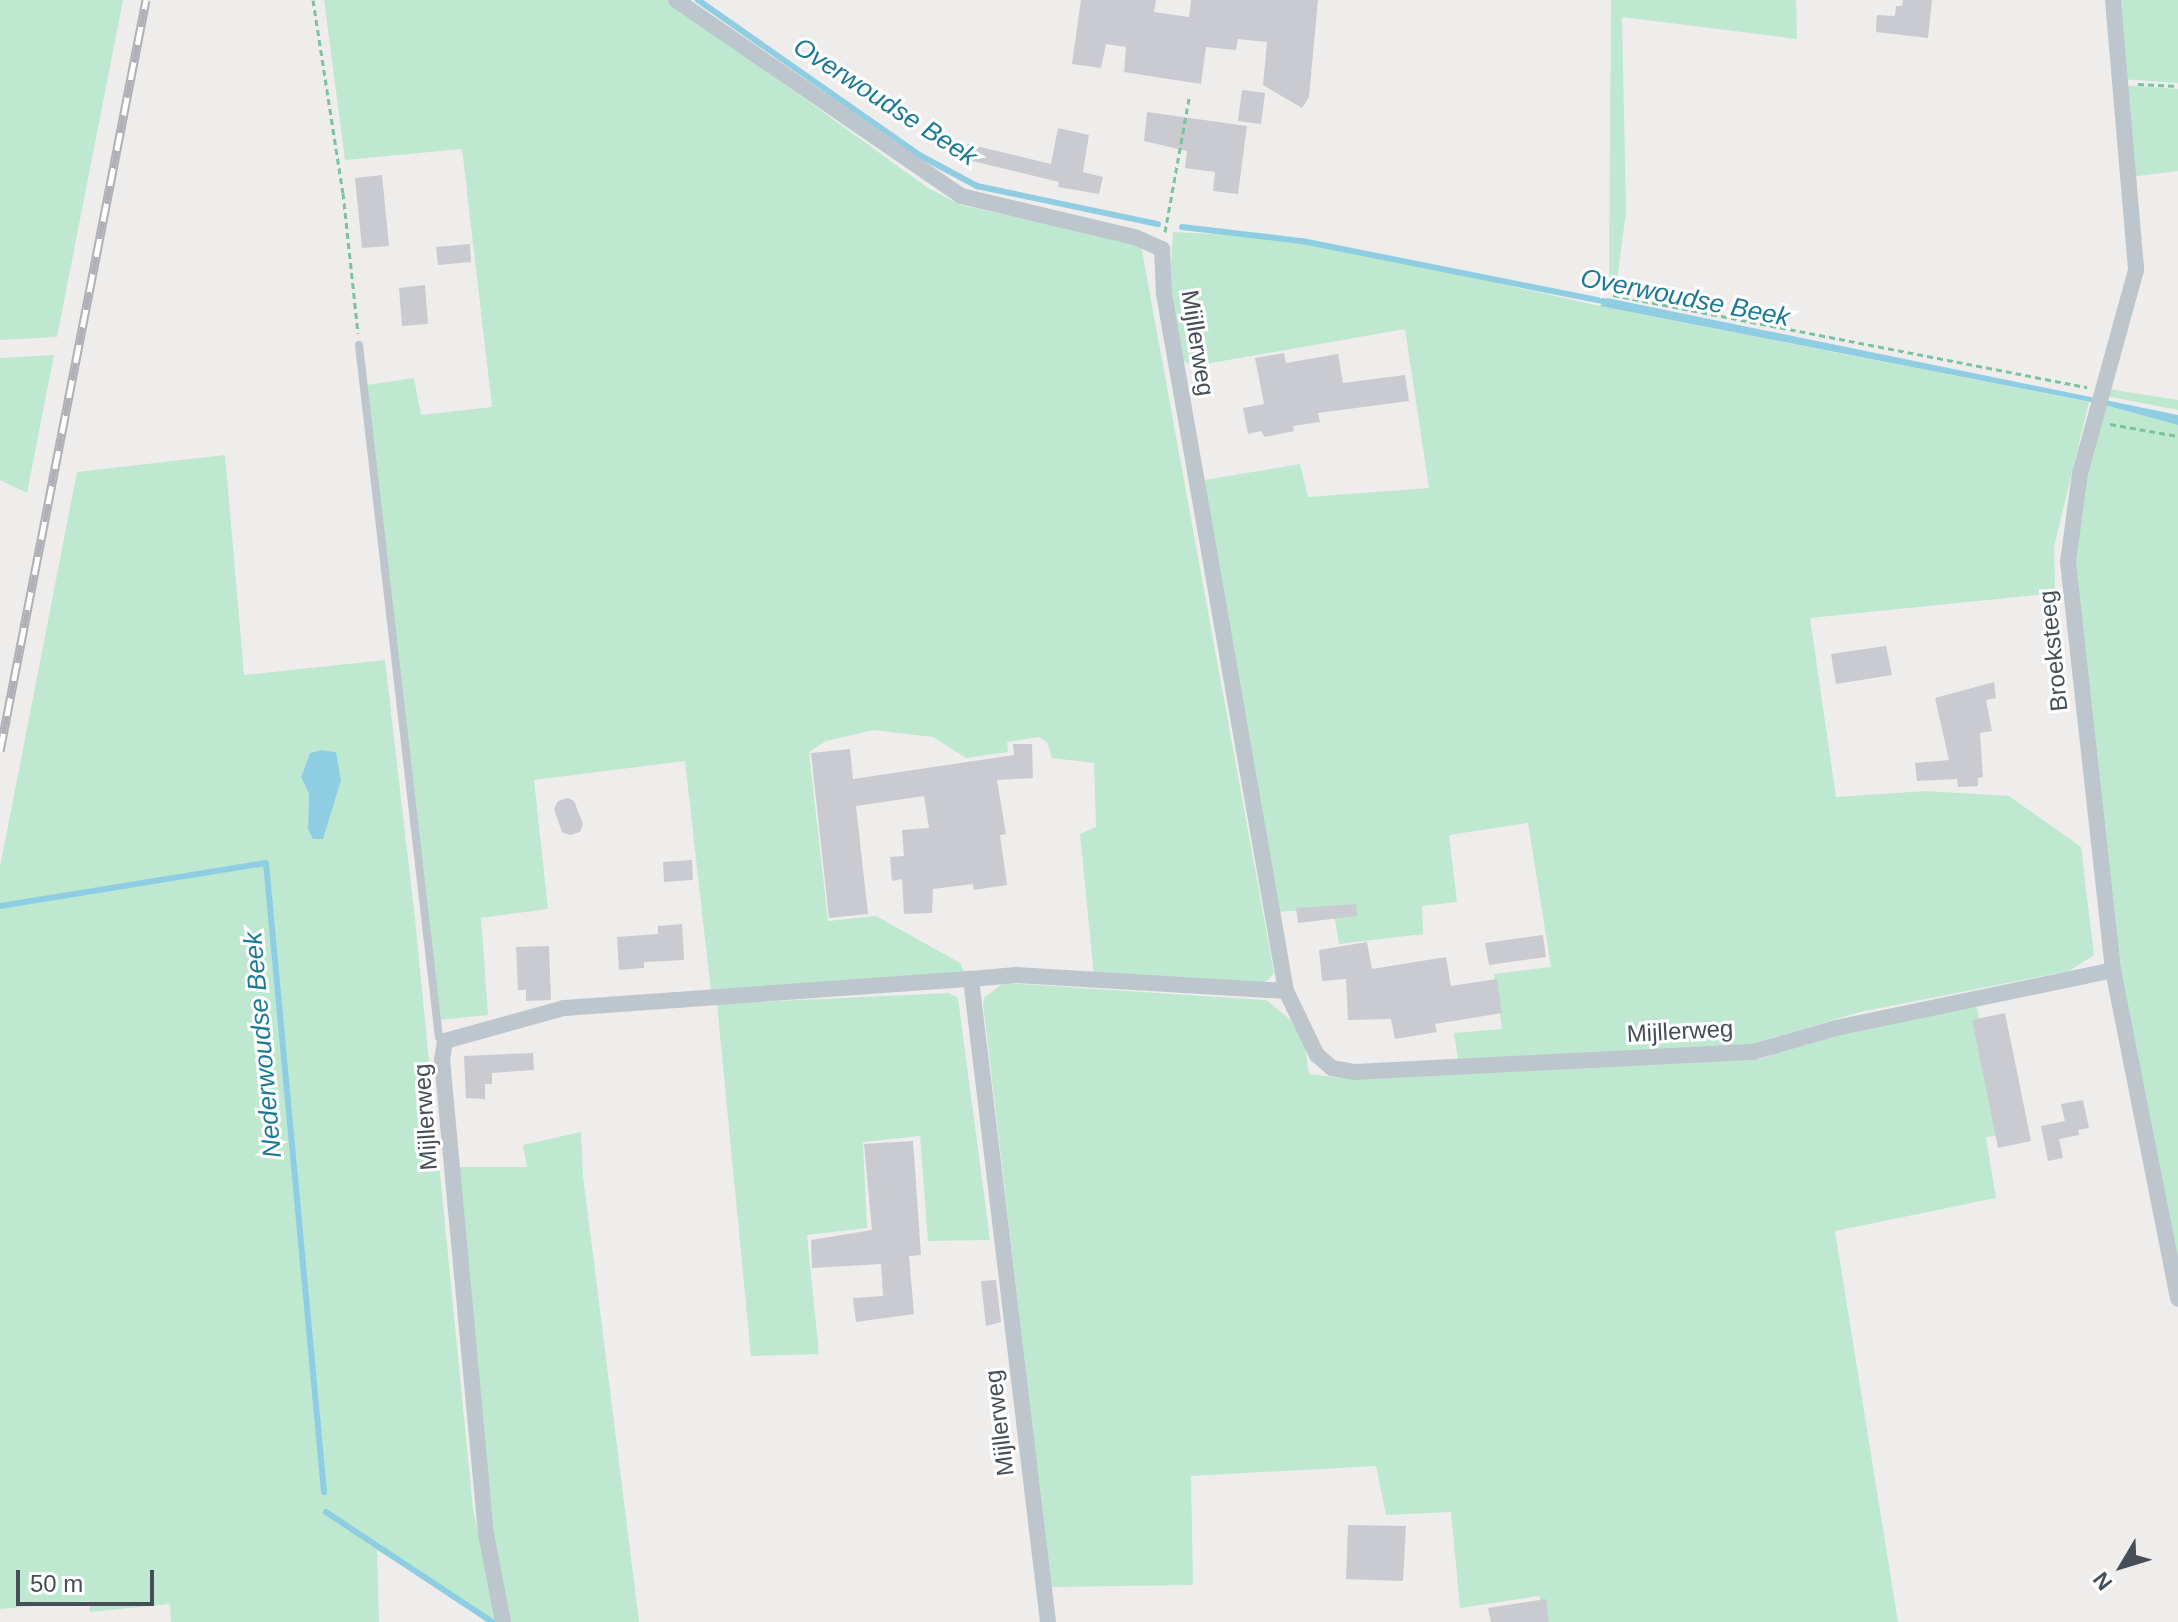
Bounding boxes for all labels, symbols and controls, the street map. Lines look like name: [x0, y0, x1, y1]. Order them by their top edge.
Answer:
water label: Overwoudse Beek: [787, 31, 983, 173]
water label: Overwoudse Beek: [1578, 262, 1792, 334]
street label: Mijllerweg: [1175, 288, 1221, 398]
street label: Broeksteeg: [2032, 589, 2074, 713]
water label: Nederwoudse Beek: [238, 931, 288, 1159]
street label: Mijllerweg: [1626, 1014, 1734, 1048]
street label: Mijllerweg: [407, 1063, 443, 1171]
street label: Mijllerweg: [978, 1368, 1020, 1478]
north arrow: [2082, 1526, 2162, 1606]
scale bar: [20, 1554, 158, 1604]
text: N: [2088, 1567, 2117, 1595]
text: 50 m: [30, 1570, 83, 1597]

